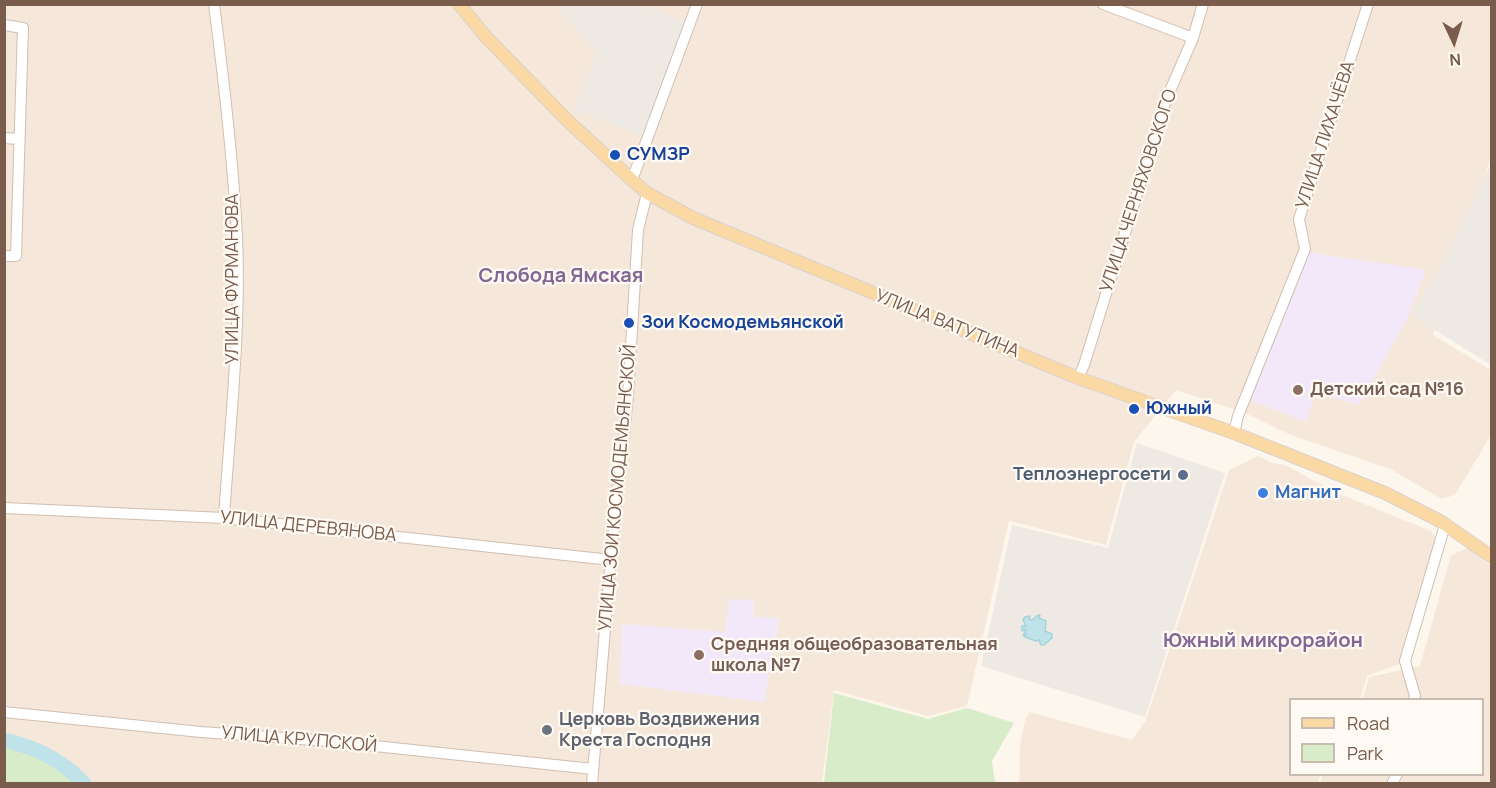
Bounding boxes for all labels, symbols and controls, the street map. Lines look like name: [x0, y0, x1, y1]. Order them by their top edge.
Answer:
north arrow: [1424, 12, 1484, 72]
text: N: [1449, 49, 1462, 71]
street label: УЛИЦА ЛИХАЧЁВА: [1292, 58, 1360, 212]
street label: УЛИЦА ЧЕРНЯХОВСКОГО: [1096, 87, 1182, 295]
place label: СУМЗР: [627, 144, 690, 166]
marker: СУМЗР: [608, 148, 622, 162]
street label: УЛИЦА ФУРМАНОВА: [222, 193, 244, 365]
district label: Слобода Ямская: [479, 264, 643, 288]
street label: УЛИЦА ВАТУТИНА: [872, 285, 1022, 363]
place label: Зои Космодемьянской: [641, 312, 844, 334]
marker: Зои Космодемьянской: [622, 316, 636, 330]
street label: УЛИЦА ЗОИ КОСМОДЕМЬЯНСКОЙ: [595, 344, 641, 632]
place label: Детский сад №16: [1310, 379, 1464, 401]
marker: Детский сад №16: [1291, 383, 1305, 397]
place label: Южный: [1146, 398, 1212, 420]
marker: Южный: [1127, 402, 1141, 416]
place label: Теплоэнергосети: [1013, 464, 1171, 486]
marker: Теплоэнергосети: [1176, 468, 1190, 482]
place label: Магнит: [1275, 482, 1341, 504]
marker: Магнит: [1256, 486, 1270, 500]
street label: УЛИЦА ДЕРЕВЯНОВА: [219, 507, 397, 547]
district label: Южный микрорайон: [1163, 629, 1363, 653]
place label: Средняя общеобразовательная школа №7: [711, 634, 998, 676]
marker: Средняя общеобразовательная школа №7: [692, 648, 706, 662]
legend: [1289, 698, 1484, 776]
place label: Церковь Воздвижения Креста Господня: [559, 709, 760, 752]
text: Road: [1347, 711, 1390, 735]
street label: УЛИЦА КРУПСКОЙ: [220, 722, 378, 758]
marker: Церковь Воздвижения Креста Господня: [540, 723, 554, 737]
text: Park: [1347, 741, 1383, 765]

